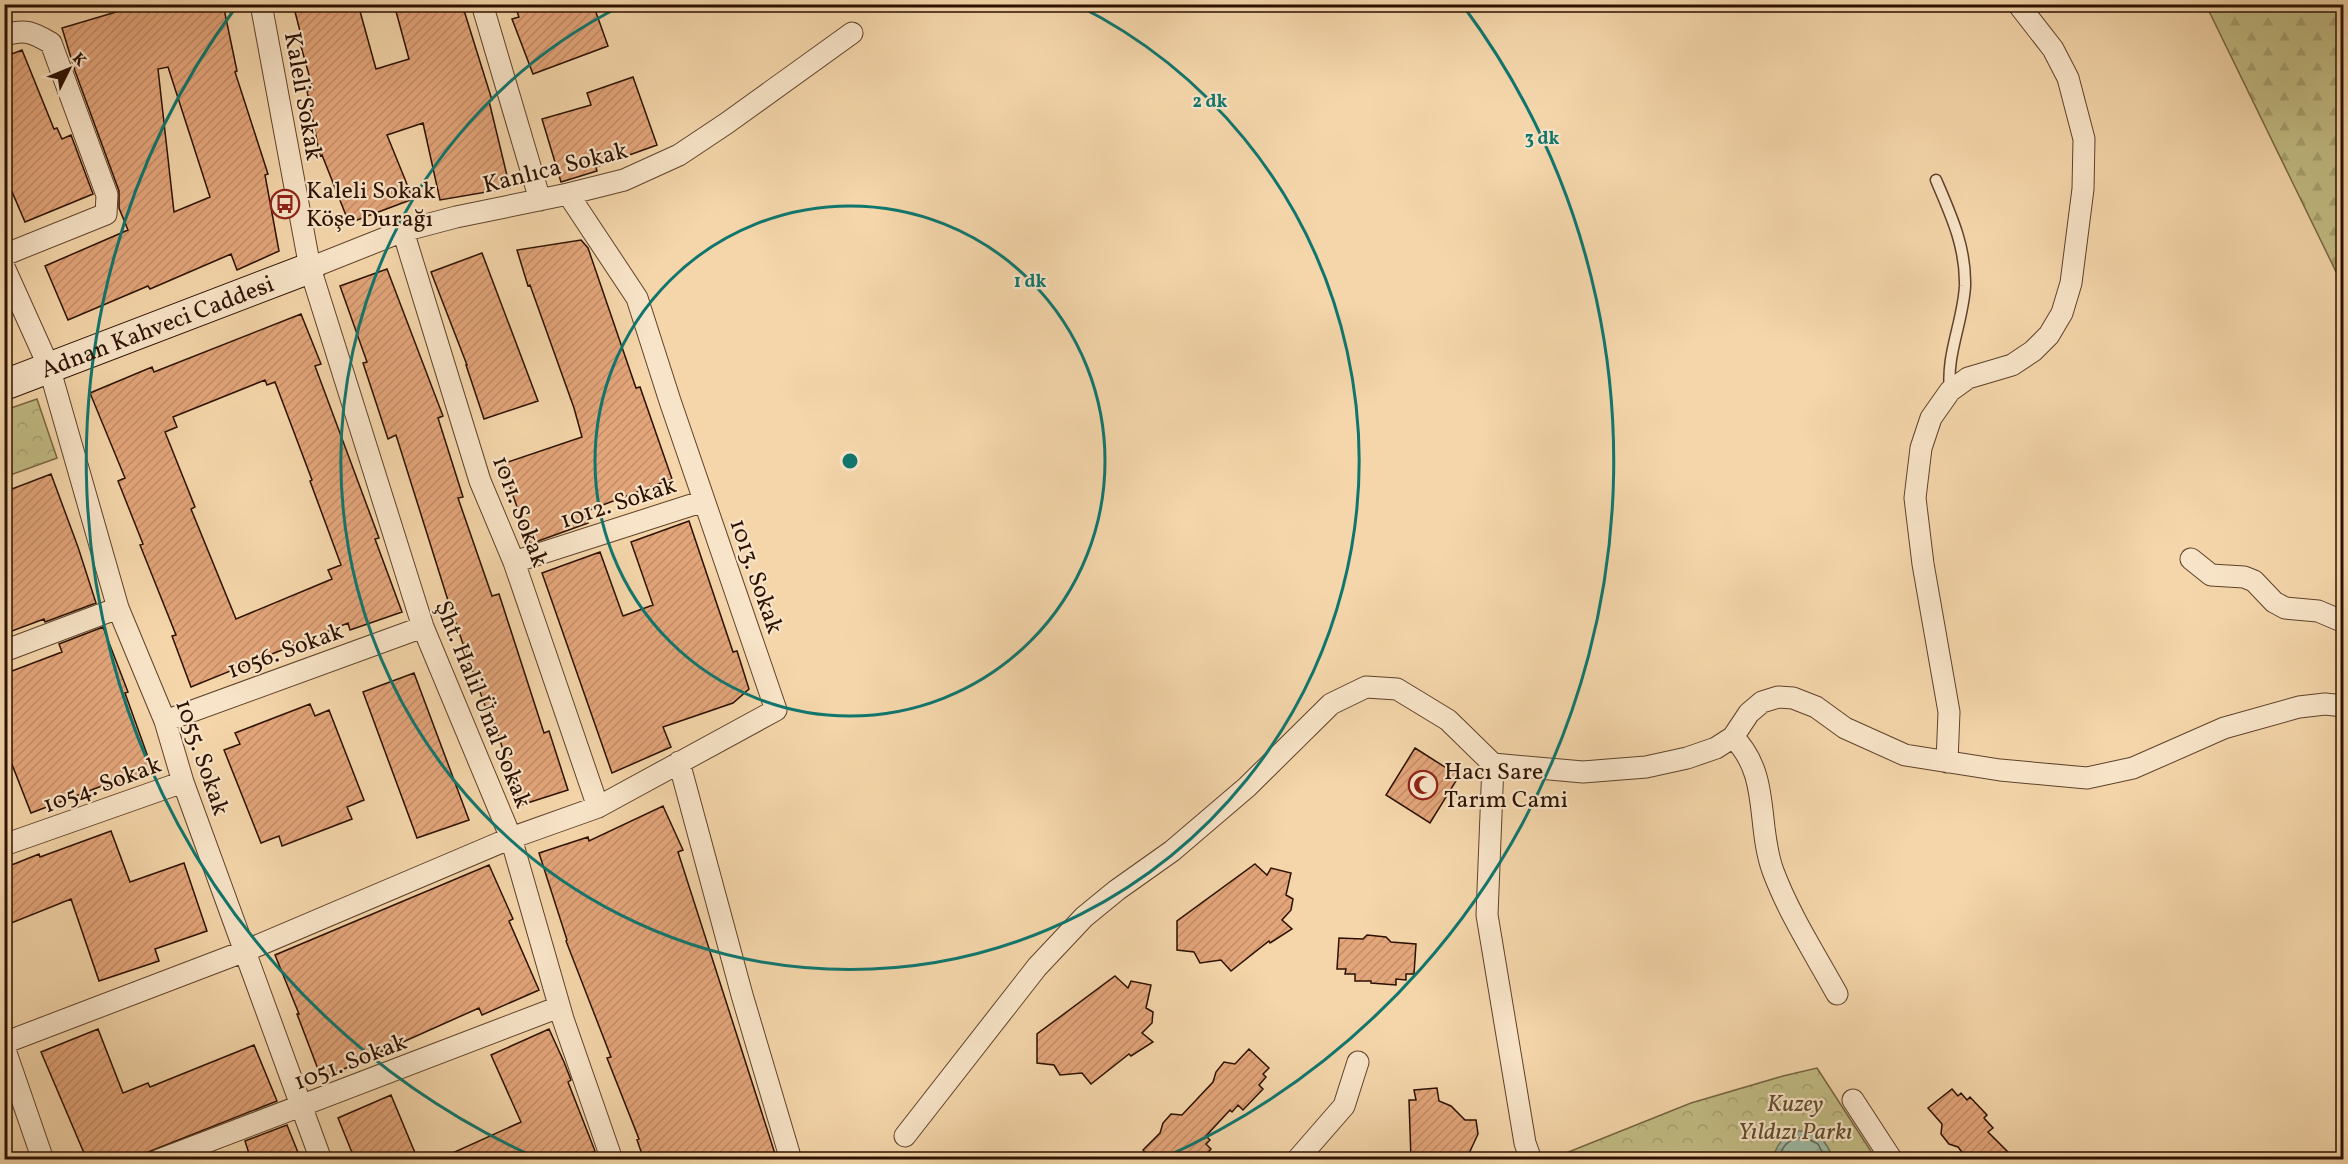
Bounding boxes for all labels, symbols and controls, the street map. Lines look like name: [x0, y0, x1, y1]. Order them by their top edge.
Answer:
street label: Kaleli Sokak: [274, 29, 330, 163]
north arrow: [39, 39, 99, 99]
text: K: [67, 48, 91, 72]
text: 2 dk: [1193, 90, 1228, 115]
text: 3 dk: [1525, 127, 1559, 152]
street label: Kanlıca Sokak: [479, 135, 632, 203]
place label: Kaleli Sokak Köşe Durağı: [306, 175, 436, 237]
bus stop icon: Kaleli Sokak Köşe Durağı: [269, 188, 301, 220]
street label: Adnan Kahveci Caddesi: [36, 268, 279, 388]
text: 1 dk: [1014, 270, 1046, 295]
street label: 1011. Sokak: [482, 451, 556, 572]
centre of rings: [840, 451, 860, 471]
street label: 1012. Sokak: [556, 469, 681, 539]
street label: 1013. Sokak: [720, 515, 791, 639]
street label: Şht. Halil Ünal Sokak: [425, 596, 539, 814]
street label: 1056. Sokak: [223, 615, 349, 689]
street label: 1055. Sokak: [165, 695, 237, 820]
street label: 1054. Sokak: [39, 749, 167, 823]
place label: Hacı Sare Tarım Cami: [1444, 756, 1568, 818]
mosque icon: Hacı Sare Tarım Cami: [1407, 769, 1439, 801]
street label: 1051. Sokak: [289, 1026, 412, 1100]
park label: Kuzey Yıldızı Parkı: [1738, 1088, 1852, 1150]

